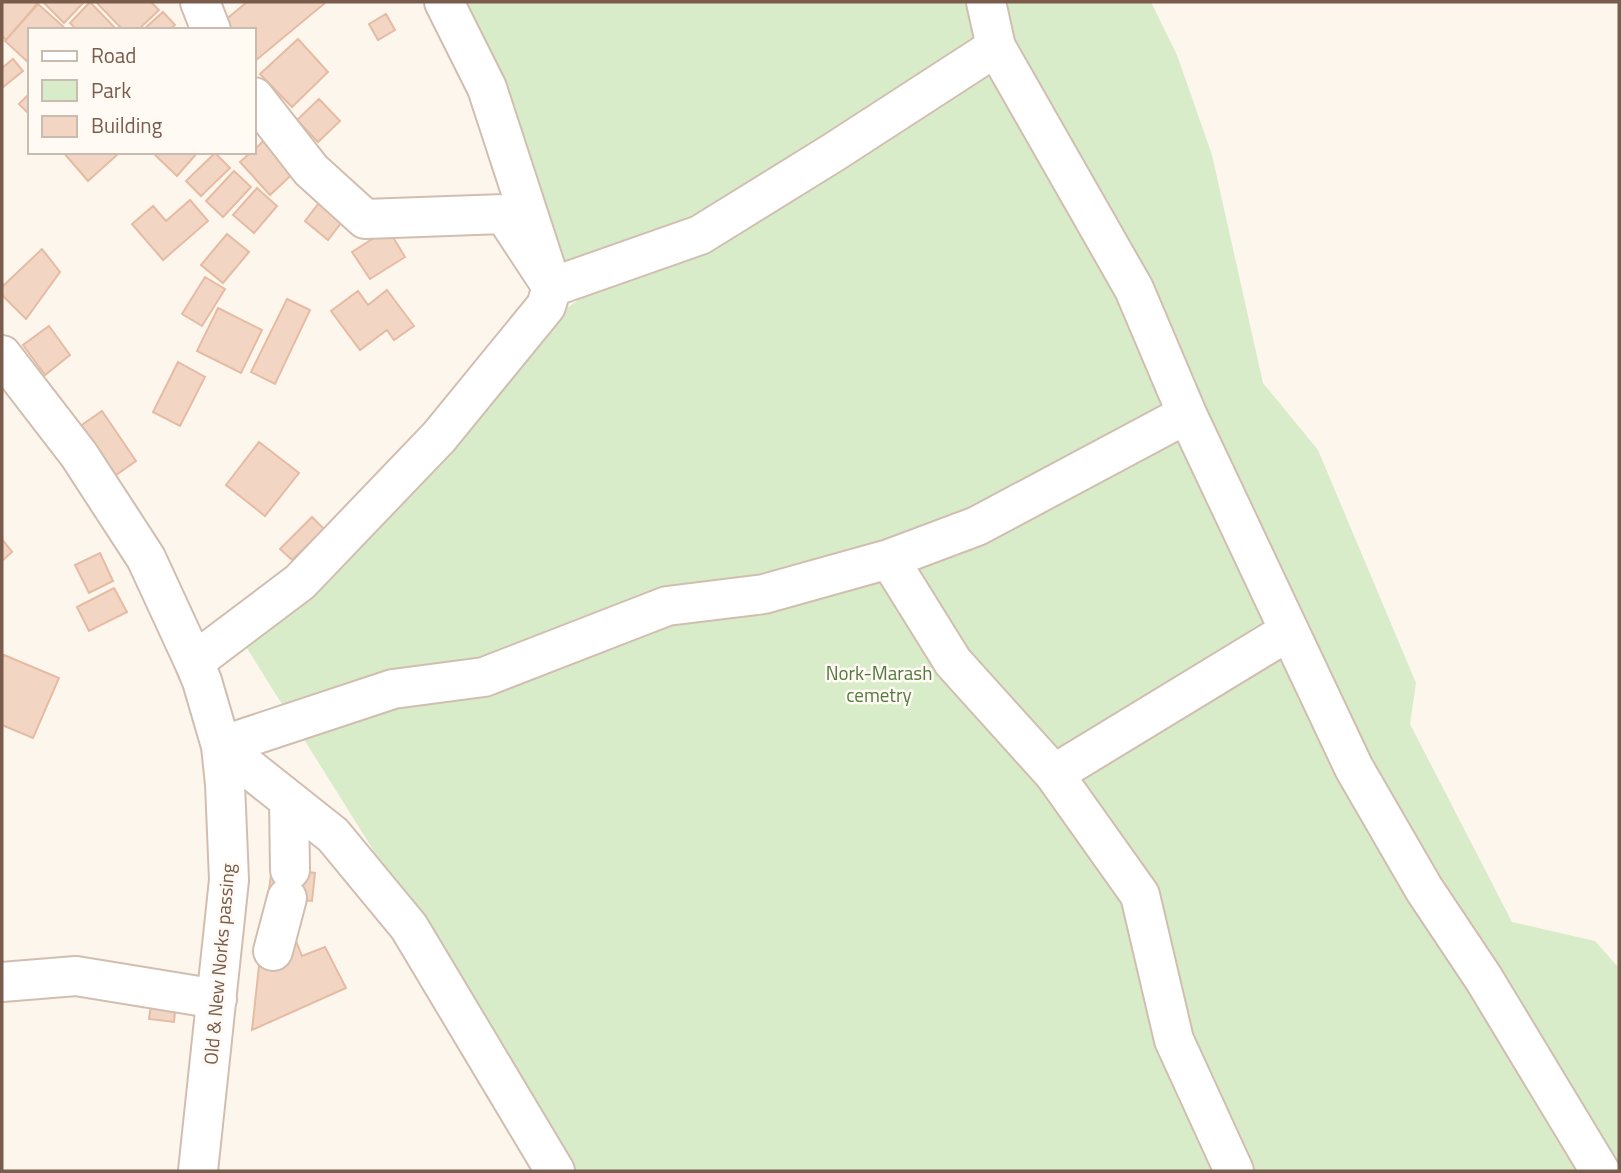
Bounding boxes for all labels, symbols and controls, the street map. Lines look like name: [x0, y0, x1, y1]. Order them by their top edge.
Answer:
legend: [28, 28, 256, 154]
text: Road: [91, 39, 136, 71]
text: Park: [91, 74, 131, 106]
text: Building: [91, 109, 163, 141]
park label: Nork-Marash cemetry: [826, 658, 932, 709]
street label: Old & New Norks passing: [195, 862, 242, 1066]

